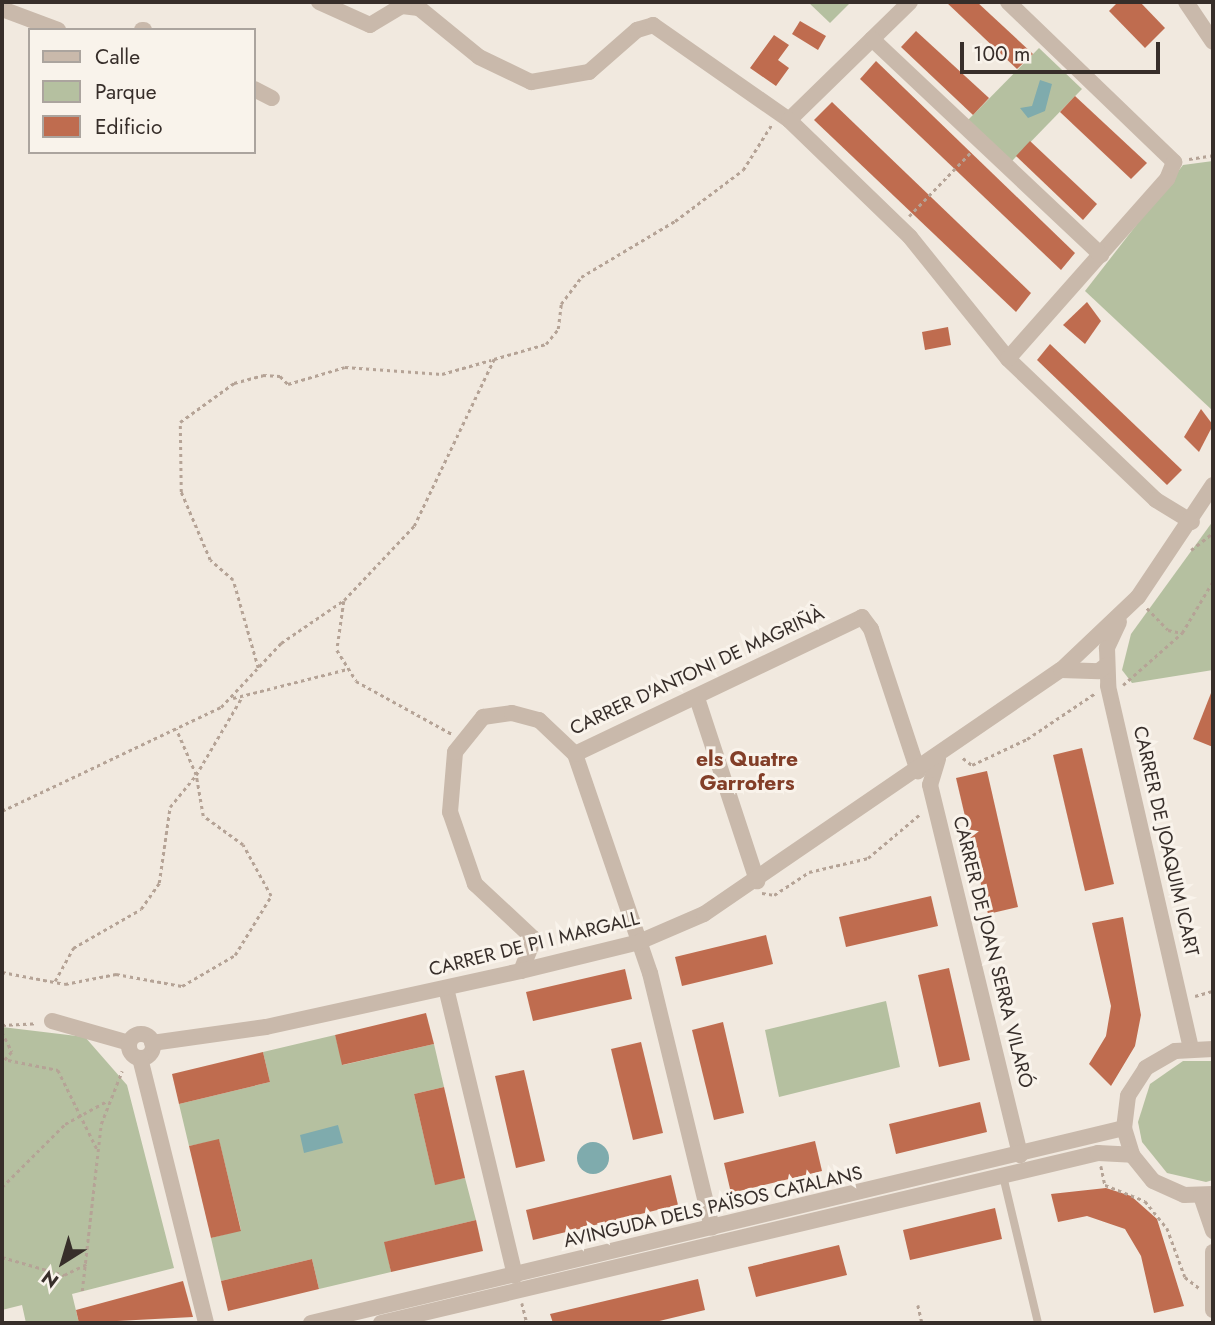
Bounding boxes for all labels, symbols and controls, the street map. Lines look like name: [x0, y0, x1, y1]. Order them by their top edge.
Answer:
legend: [28, 28, 256, 154]
scale bar: [963, 28, 1162, 72]
text: 100 m: [973, 39, 1030, 69]
text: Calle: [95, 42, 140, 72]
text: Parque: [95, 77, 157, 107]
text: Edificio: [95, 112, 162, 142]
street label: CARRER D'ANTONI DE MAGRIÑÀ: [566, 602, 828, 740]
street label: CARRER DE JOAQUIM ICART: [1128, 724, 1204, 958]
district label: els Quatre Garrofers: [696, 746, 798, 796]
street label: CARRER DE JOAN SERRA VILARÓ: [948, 814, 1038, 1090]
street label: CARRER DE PI I MARGALL: [427, 907, 641, 981]
street label: AVINGUDA DELS PAÏSOS CATALANS: [561, 1161, 865, 1253]
north arrow: [28, 1227, 98, 1297]
text: N: [36, 1264, 64, 1294]

